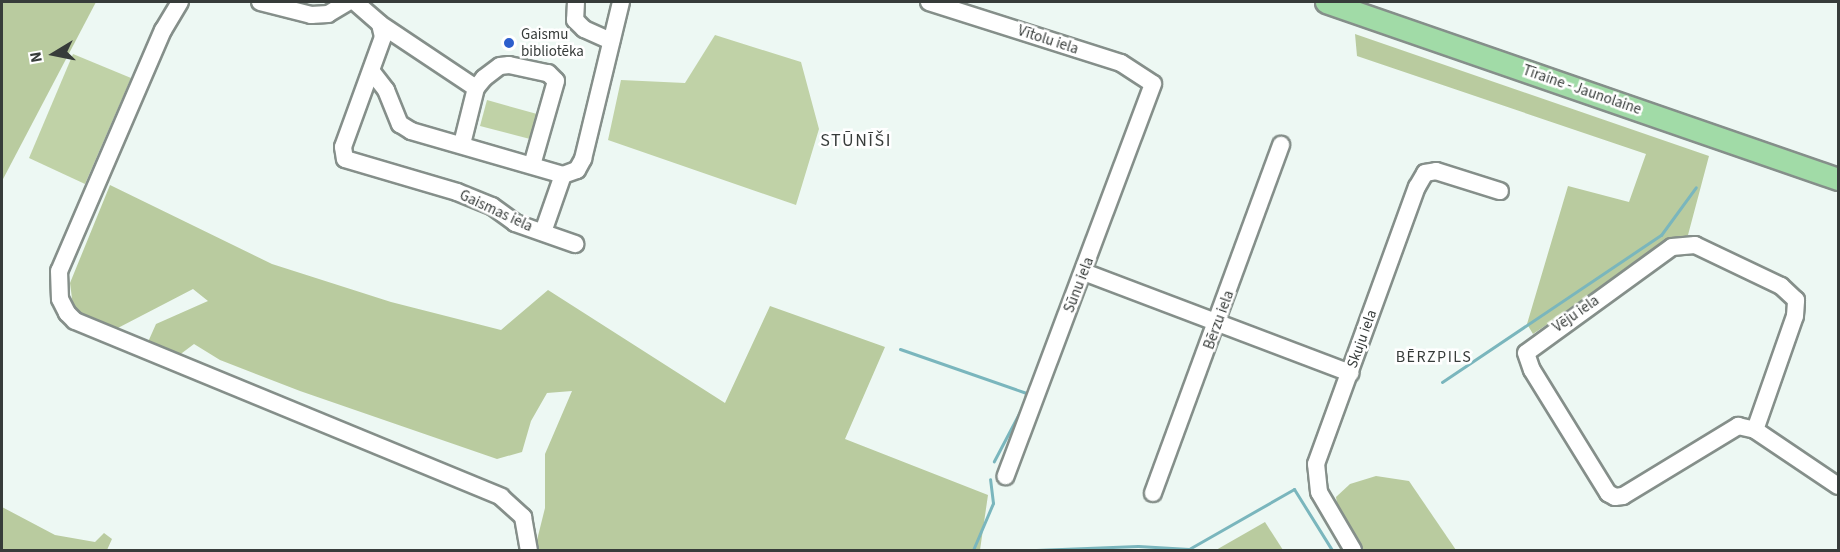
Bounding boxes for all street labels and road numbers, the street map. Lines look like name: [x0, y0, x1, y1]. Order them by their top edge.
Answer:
street label: Vītolu iela: [1015, 22, 1081, 58]
street label: Tīraine - Jaunolaine: [1520, 61, 1644, 119]
street label: Gaismas iela: [457, 186, 535, 236]
street label: Sūnu iela: [1060, 255, 1098, 315]
street label: Bērzu iela: [1200, 288, 1238, 352]
street label: Vēju iela: [1549, 292, 1603, 336]
street label: Skuju iela: [1343, 307, 1381, 371]

